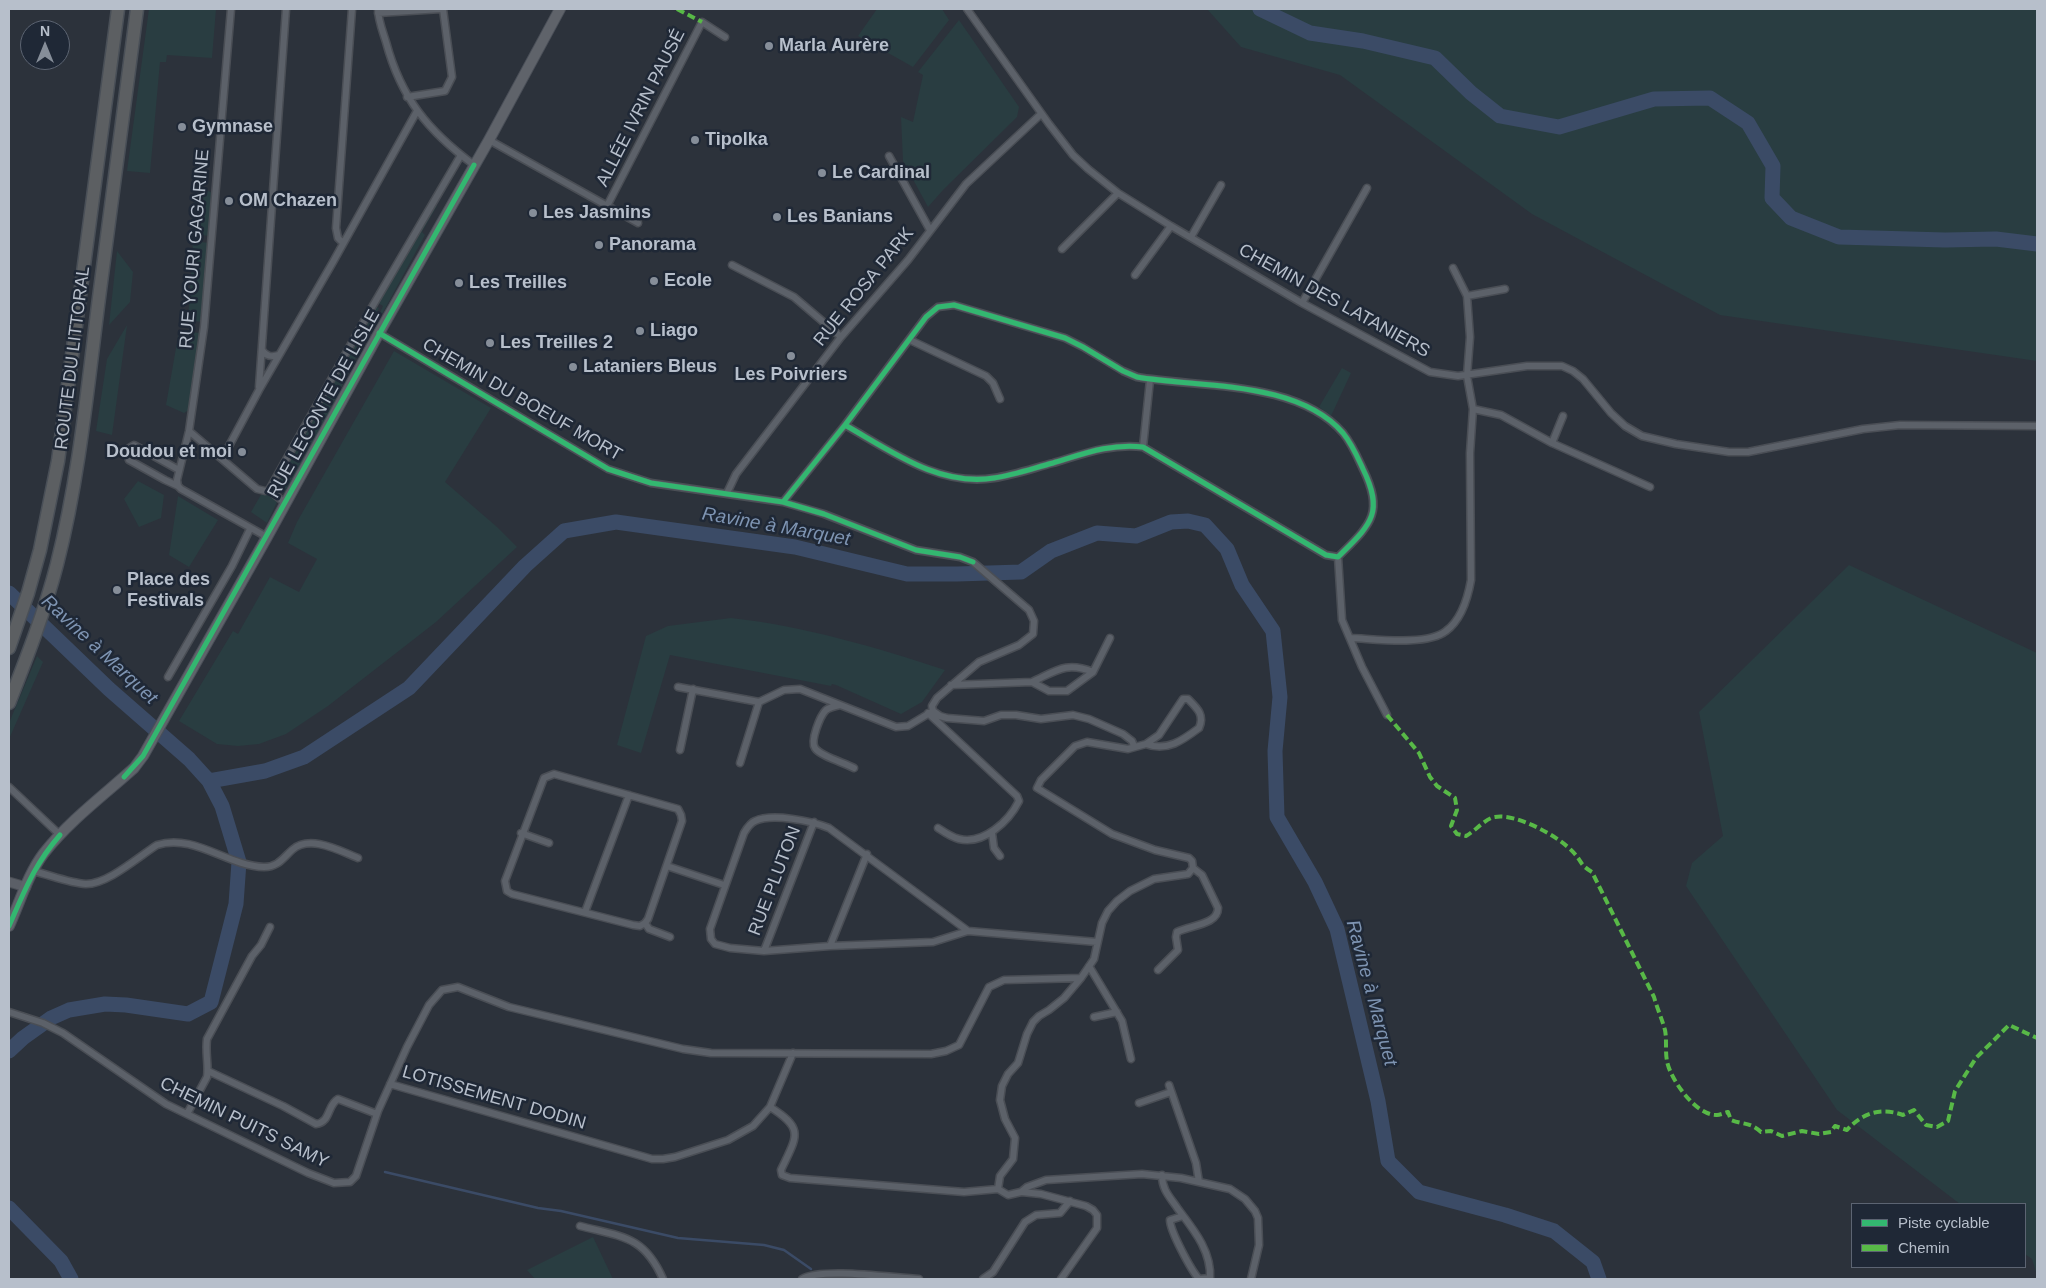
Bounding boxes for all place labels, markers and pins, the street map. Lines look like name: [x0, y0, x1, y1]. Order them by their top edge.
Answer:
place label: Marla Aurère: [779, 35, 889, 57]
marker: Marla Aurère: [763, 40, 775, 52]
place label: Gymnase: [192, 116, 273, 138]
marker: Gymnase: [176, 121, 188, 133]
place label: Tipolka: [705, 129, 768, 151]
marker: Tipolka: [689, 134, 701, 146]
place label: Le Cardinal: [832, 162, 930, 184]
marker: Le Cardinal: [816, 167, 828, 179]
place label: OM Chazen: [239, 190, 337, 212]
marker: OM Chazen: [223, 195, 235, 207]
place label: Les Jasmins: [543, 202, 651, 224]
place label: Les Banians: [787, 206, 893, 228]
marker: Les Jasmins: [527, 207, 539, 219]
marker: Les Banians: [771, 211, 783, 223]
place label: Panorama: [609, 234, 696, 256]
marker: Panorama: [593, 239, 605, 251]
place label: Ecole: [664, 270, 712, 292]
place label: Les Treilles: [469, 272, 567, 294]
marker: Ecole: [648, 275, 660, 287]
marker: Les Treilles: [453, 277, 465, 289]
place label: Liago: [650, 320, 698, 342]
marker: Liago: [634, 325, 646, 337]
place label: Les Treilles 2: [500, 332, 613, 354]
marker: Les Treilles 2: [484, 337, 496, 349]
marker: Les Poivriers: [785, 350, 797, 362]
place label: Lataniers Bleus: [583, 356, 717, 378]
marker: Lataniers Bleus: [567, 361, 579, 373]
place label: Les Poivriers: [734, 364, 848, 386]
place label: Doudou et moi: [106, 441, 232, 463]
marker: Doudou et moi: [236, 446, 248, 458]
place label: Place des Festivals: [127, 569, 210, 612]
marker: Place des Festivals: [111, 584, 123, 596]

